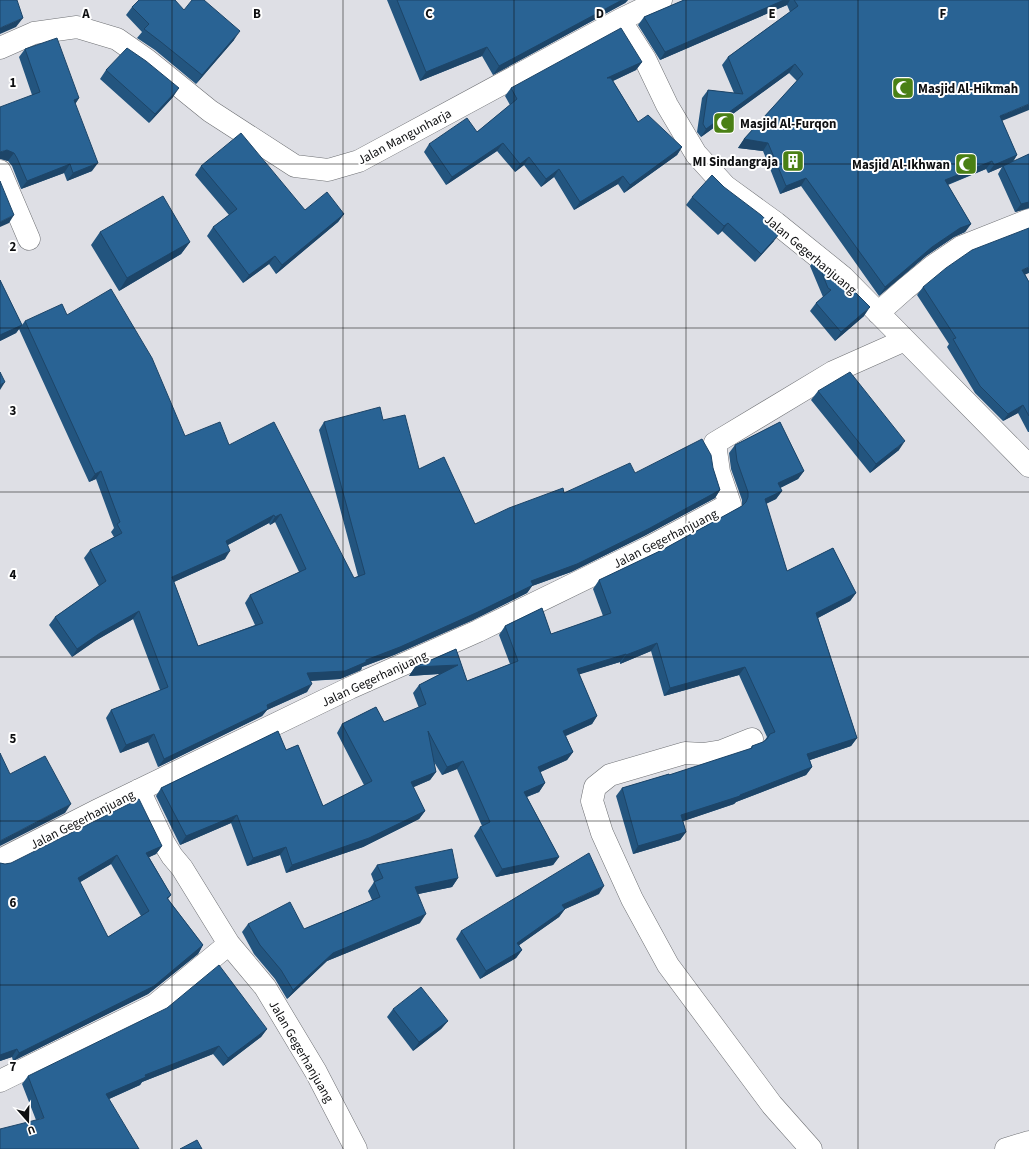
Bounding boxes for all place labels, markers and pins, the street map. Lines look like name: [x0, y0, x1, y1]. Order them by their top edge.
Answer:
mosque icon: Masjid Al-Hikmah: [890, 75, 916, 101]
place label: Masjid Al-Hikmah: [918, 80, 1018, 98]
mosque icon: Masjid Al-Furqon: [711, 110, 737, 136]
place label: Masjid Al-Furqon: [740, 115, 836, 133]
building icon: MI Sindangraja: [780, 148, 806, 174]
mosque icon: Masjid Al-Ikhwan: [953, 151, 979, 177]
place label: MI Sindangraja: [693, 153, 778, 171]
place label: Masjid Al-Ikhwan: [852, 156, 950, 174]

